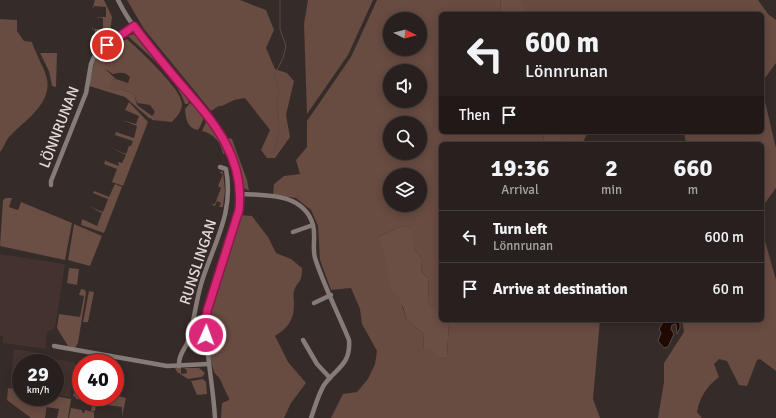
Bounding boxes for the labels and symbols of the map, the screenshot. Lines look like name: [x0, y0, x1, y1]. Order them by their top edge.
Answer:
north arrow: [383, 12, 427, 56]
pin: [90, 28, 124, 62]
street label: LÖNNRUNAN: [35, 84, 83, 170]
street label: RUNSLINGAN: [176, 217, 220, 307]
position arrow: [185, 314, 227, 356]
speed limit sign: 40: [72, 354, 124, 406]

